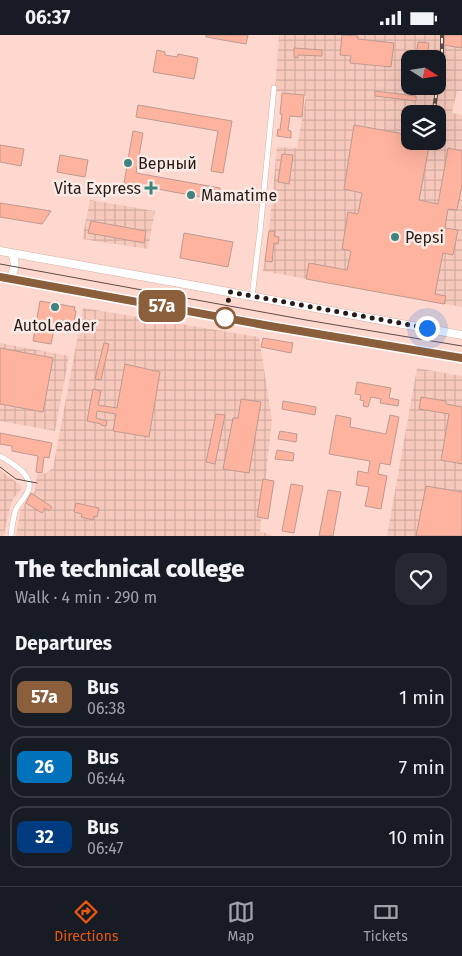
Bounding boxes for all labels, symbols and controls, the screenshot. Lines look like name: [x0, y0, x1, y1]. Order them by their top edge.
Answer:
text: 06:37: [25, 6, 70, 29]
north arrow: [401, 50, 446, 95]
map controls: [401, 50, 446, 150]
button: layers: [401, 105, 446, 150]
place label: Верный: [138, 154, 197, 173]
marker: Верный: [122, 157, 134, 169]
place label: Vita Express: [54, 179, 141, 198]
marker: Vita Express: [145, 182, 157, 194]
place label: Mamatime: [201, 186, 277, 205]
marker: Mamatime: [185, 189, 197, 201]
place label: Pepsi: [405, 228, 444, 247]
marker: Pepsi: [389, 231, 401, 243]
line badge: 57а: [133, 290, 191, 322]
text: 57а: [149, 295, 175, 317]
marker: AutoLeader: [49, 301, 61, 313]
unlabelled marker: [214, 307, 236, 329]
place label: AutoLeader: [14, 316, 97, 335]
your location: [415, 316, 440, 341]
button: heart: [395, 553, 447, 605]
text: The technical college: [15, 555, 245, 583]
text: Walk · 4 min · 290 m: [15, 588, 157, 607]
text: Departures: [15, 632, 112, 655]
text: Bus: [87, 676, 119, 699]
text: 57а: [31, 686, 58, 708]
text: 1 min: [399, 686, 445, 709]
text: 06:38: [87, 699, 125, 718]
text: Bus: [87, 746, 119, 769]
text: 26: [35, 756, 54, 778]
text: 7 min: [399, 756, 445, 779]
text: 06:44: [87, 769, 125, 788]
text: Bus: [87, 816, 119, 839]
text: 32: [35, 826, 54, 848]
text: 10 min: [388, 826, 445, 849]
text: 06:47: [87, 839, 123, 858]
tab: Directions: [54, 898, 118, 945]
tab: Map: [227, 898, 255, 945]
tab: Tickets: [364, 898, 408, 945]

